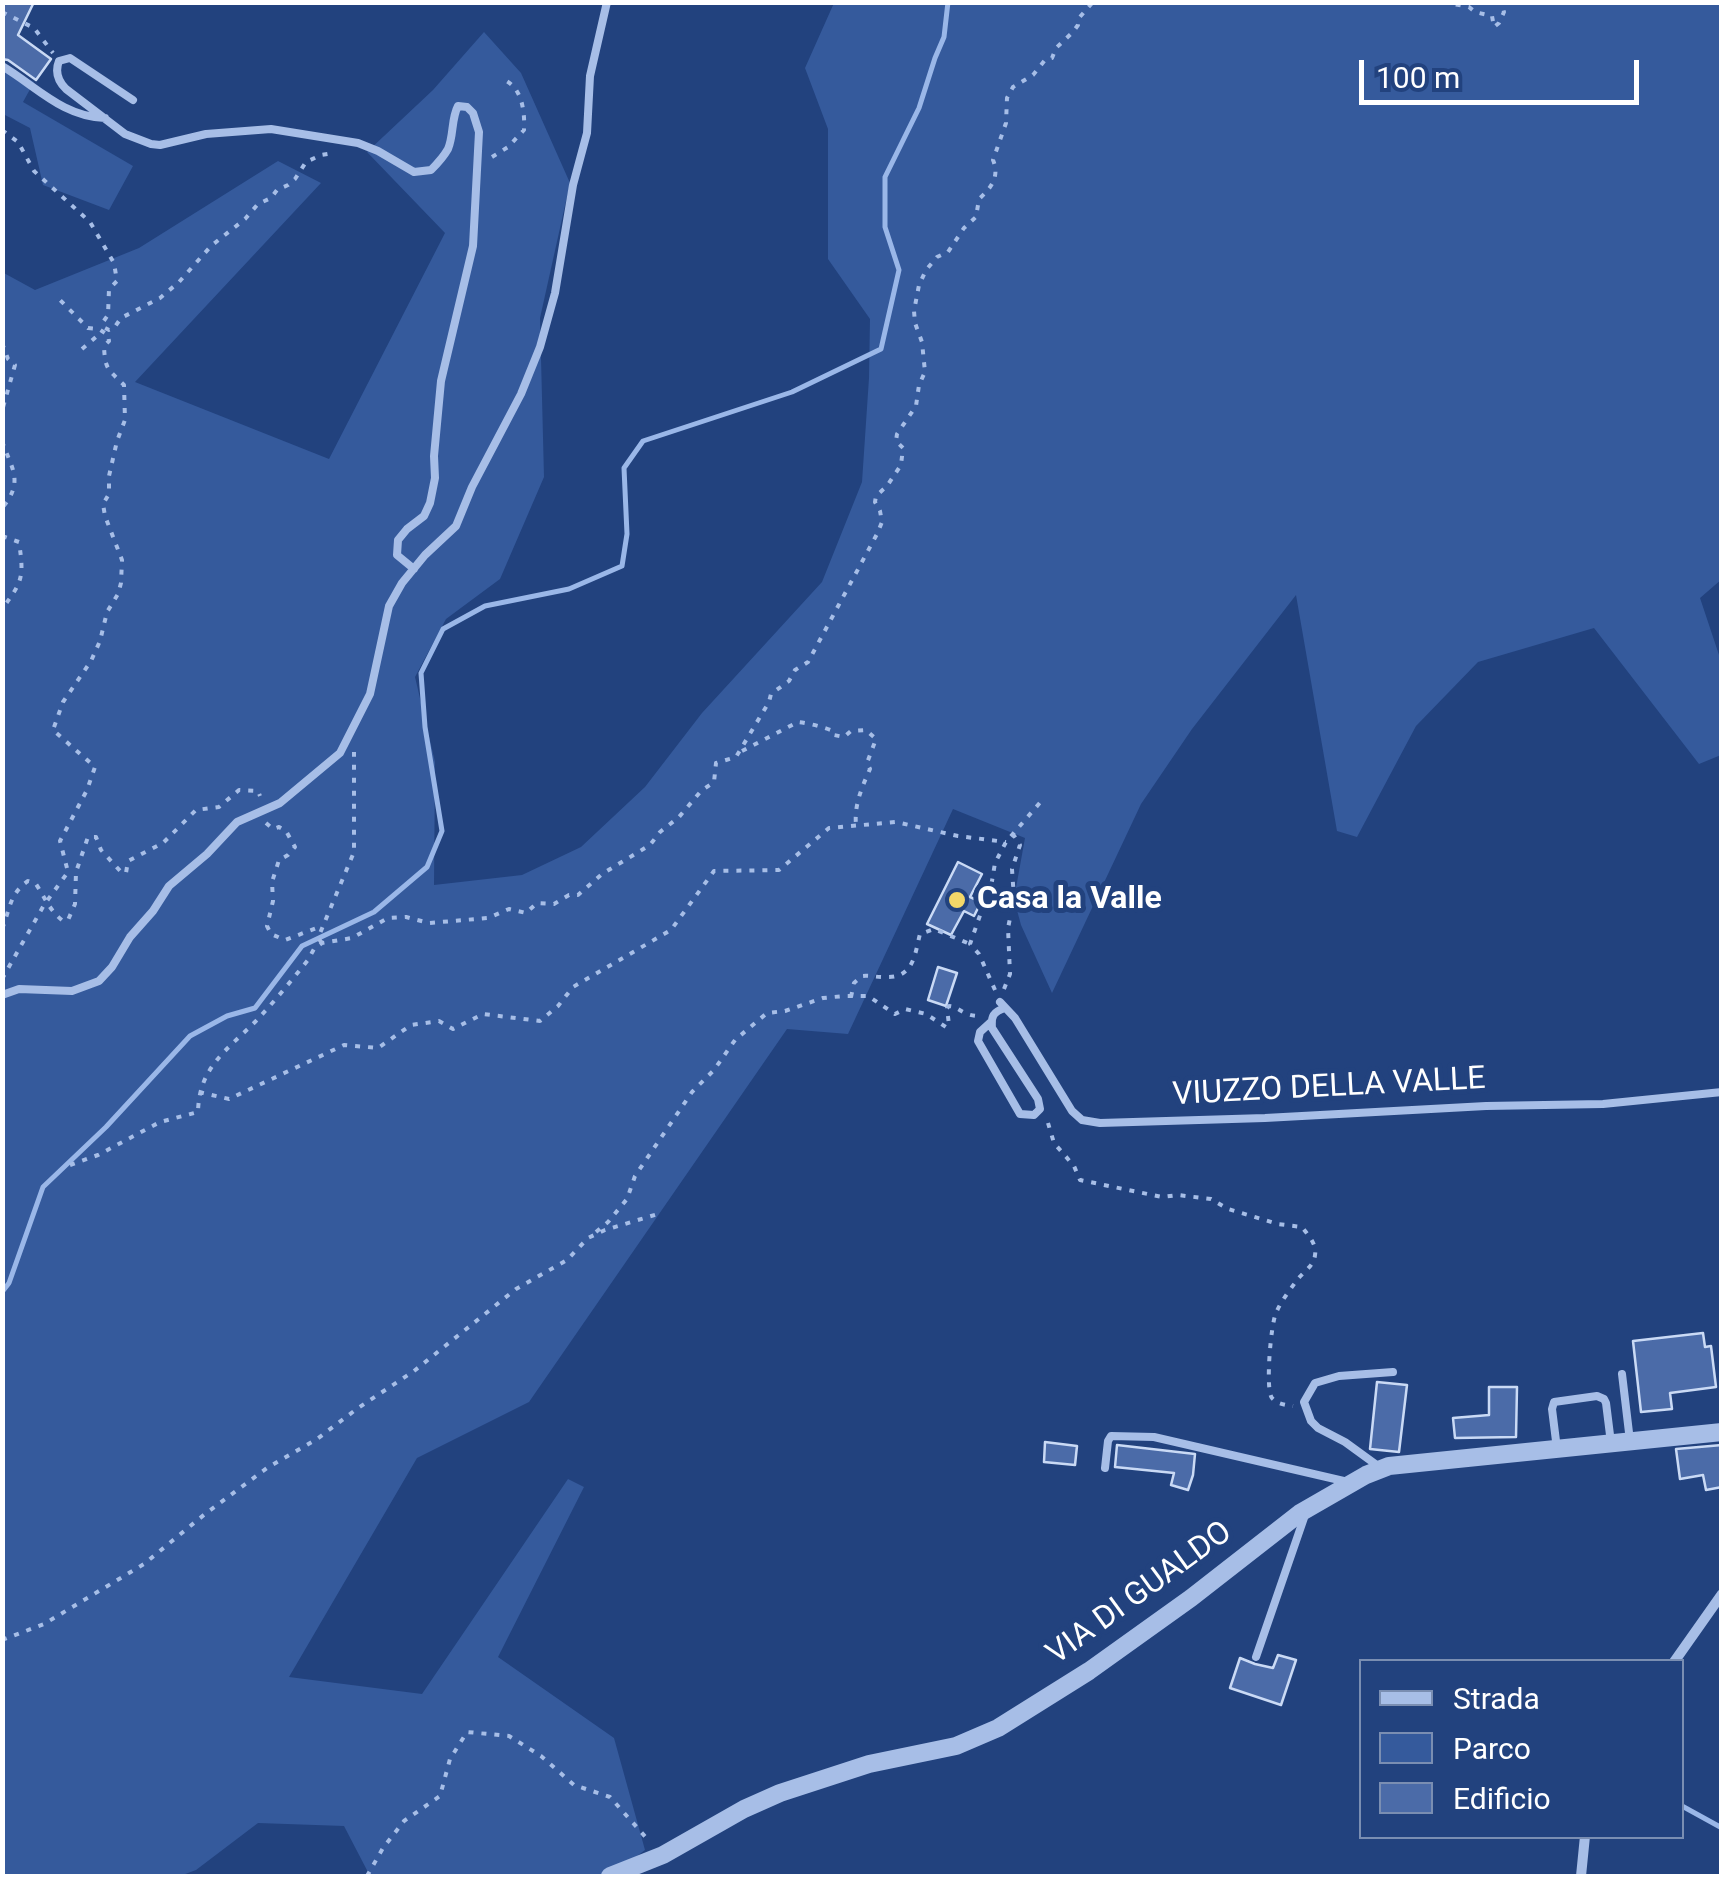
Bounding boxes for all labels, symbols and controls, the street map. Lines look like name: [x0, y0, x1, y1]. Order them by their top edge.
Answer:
scale bar: [1364, 40, 1644, 102]
text: 100 m: [1376, 60, 1460, 95]
place label: Casa la Valle: [977, 881, 1162, 919]
marker: Casa la Valle: [946, 889, 968, 911]
street label: VIUZZO DELLA VALLE: [1172, 1061, 1486, 1115]
street label: VIA DI GUALDO: [1040, 1514, 1240, 1674]
legend: [1359, 1659, 1684, 1839]
text: Strada: [1453, 1681, 1540, 1716]
text: Parco: [1453, 1731, 1531, 1766]
text: Edificio: [1453, 1781, 1551, 1816]

